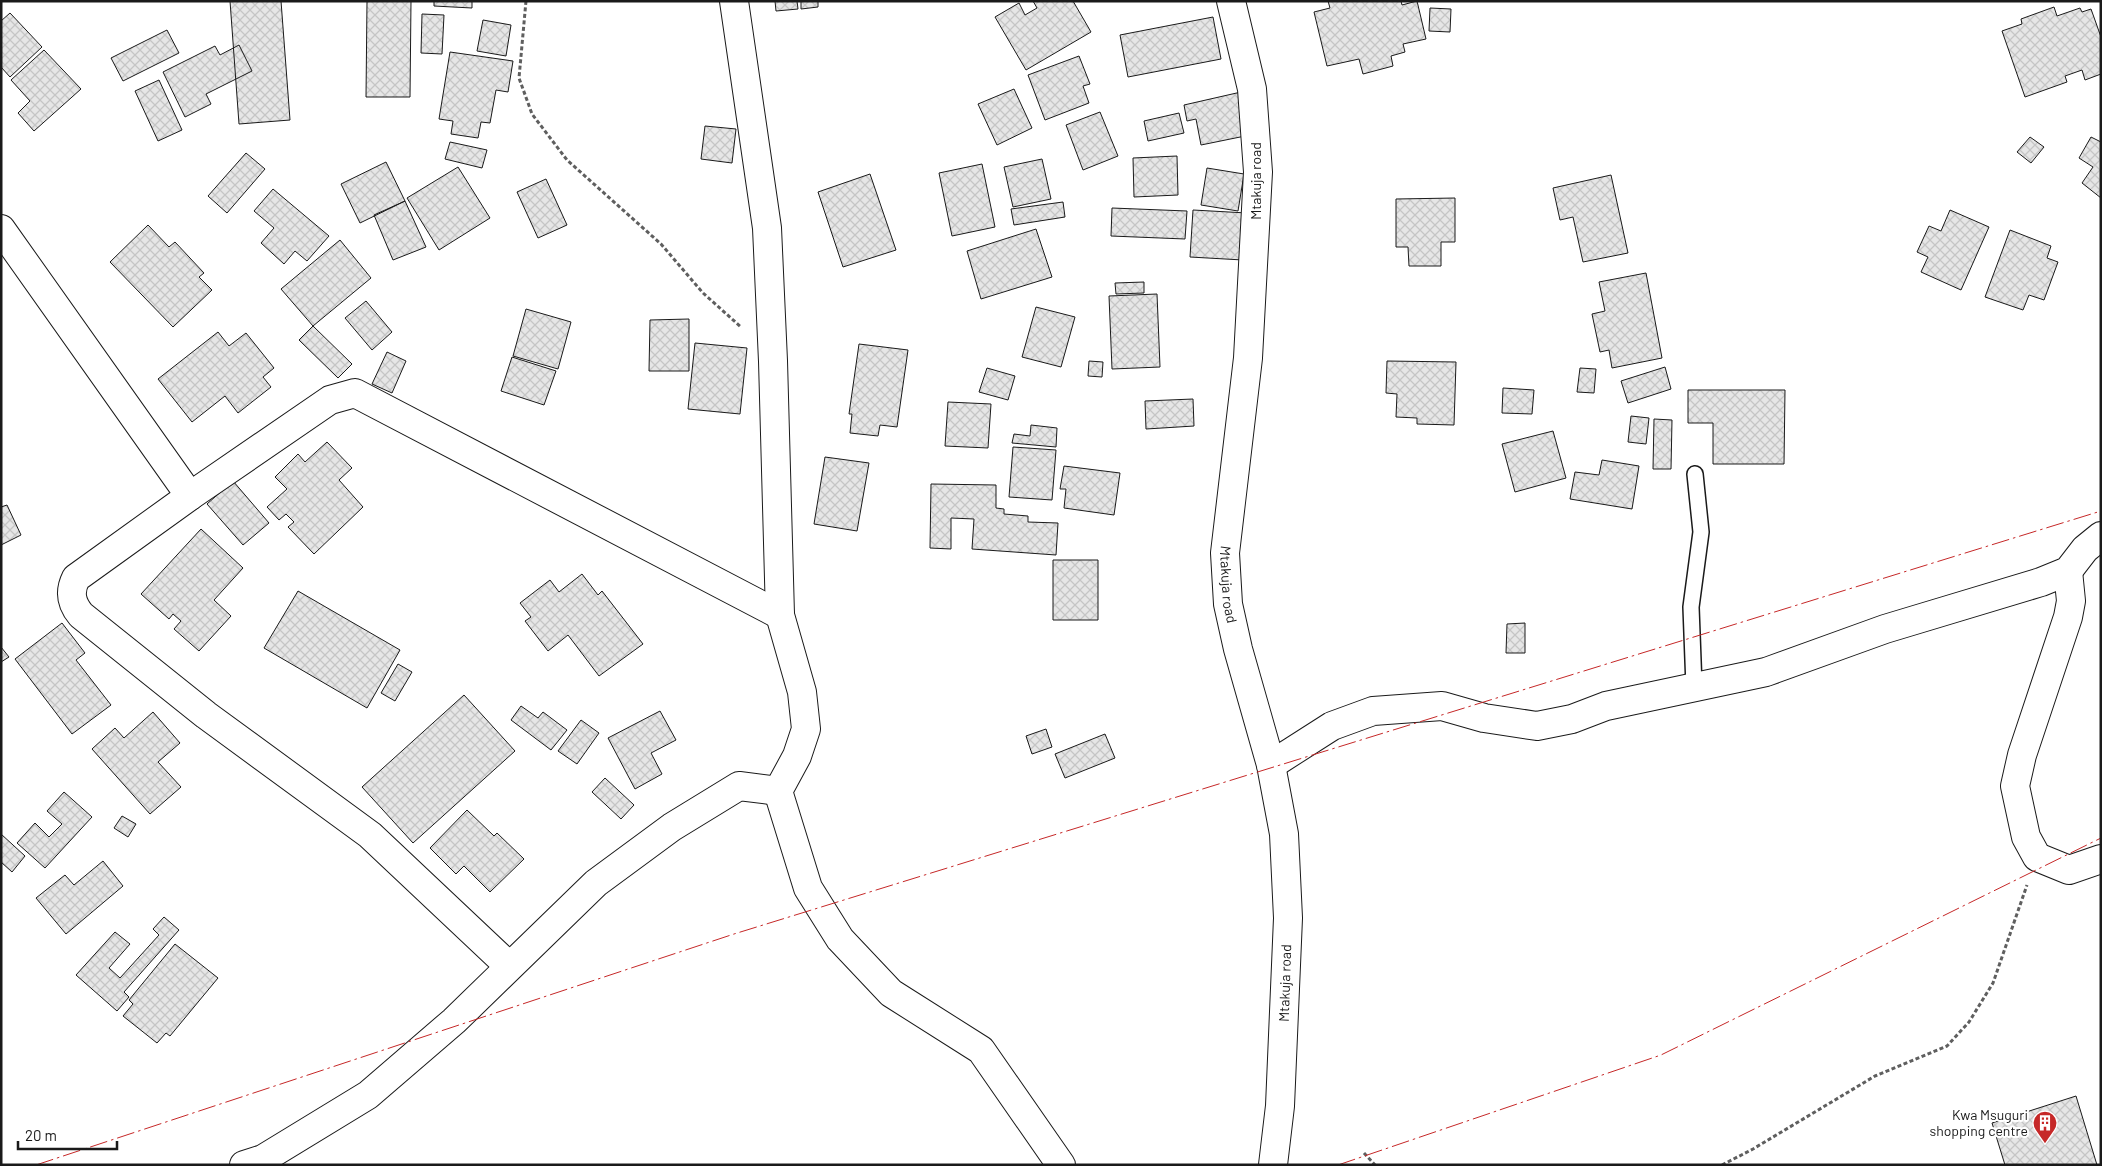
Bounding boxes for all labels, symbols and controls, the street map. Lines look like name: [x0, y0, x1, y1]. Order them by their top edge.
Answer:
street label: Mtakuja road: [1247, 142, 1264, 220]
street label: Mtakuja road: [1217, 545, 1241, 625]
street label: Mtakuja road: [1275, 944, 1294, 1022]
place label: Kwa Msuguri shopping centre: [1929, 1106, 2028, 1139]
building icon: Kwa Msuguri shopping centre: [2032, 1110, 2058, 1144]
scale bar: [18, 1118, 116, 1150]
text: 20 m: [25, 1126, 57, 1144]

